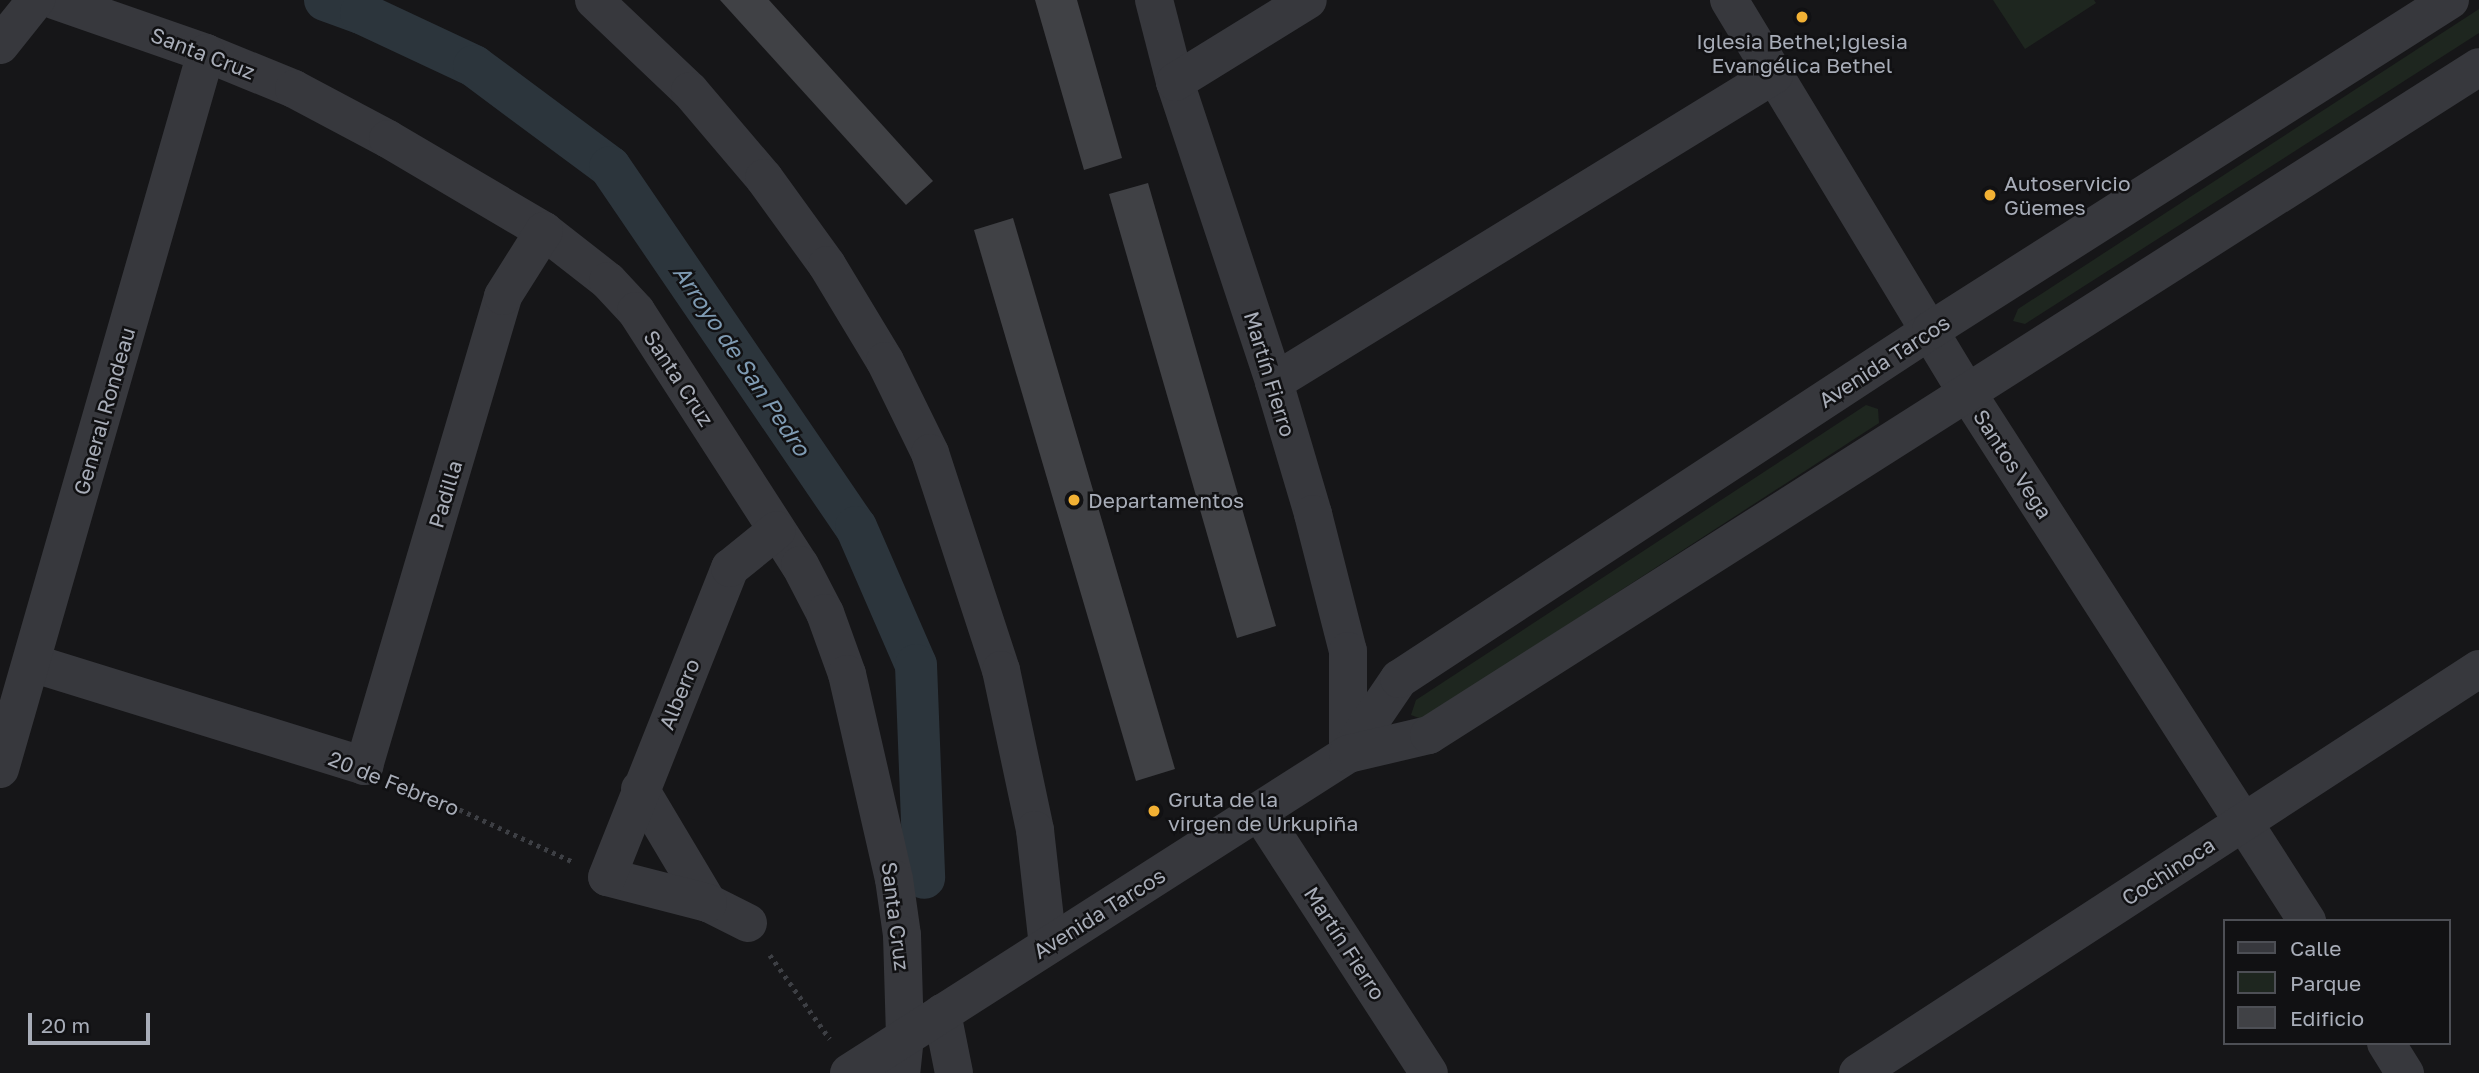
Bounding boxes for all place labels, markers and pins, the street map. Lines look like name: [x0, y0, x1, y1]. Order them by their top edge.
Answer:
marker: Iglesia Bethel;Iglesia Evangélica Bethel: [1794, 9, 1810, 25]
place label: Iglesia Bethel;Iglesia Evangélica Bethel: [1696, 28, 1908, 78]
place label: Autoservicio Güemes: [2004, 170, 2131, 220]
marker: Autoservicio Güemes: [1982, 187, 1998, 203]
place label: Departamentos: [1088, 487, 1244, 513]
marker: Departamentos: [1066, 492, 1082, 508]
place label: Gruta de la virgen de Urkupiña: [1168, 786, 1358, 836]
marker: Gruta de la virgen de Urkupiña: [1146, 803, 1162, 819]

